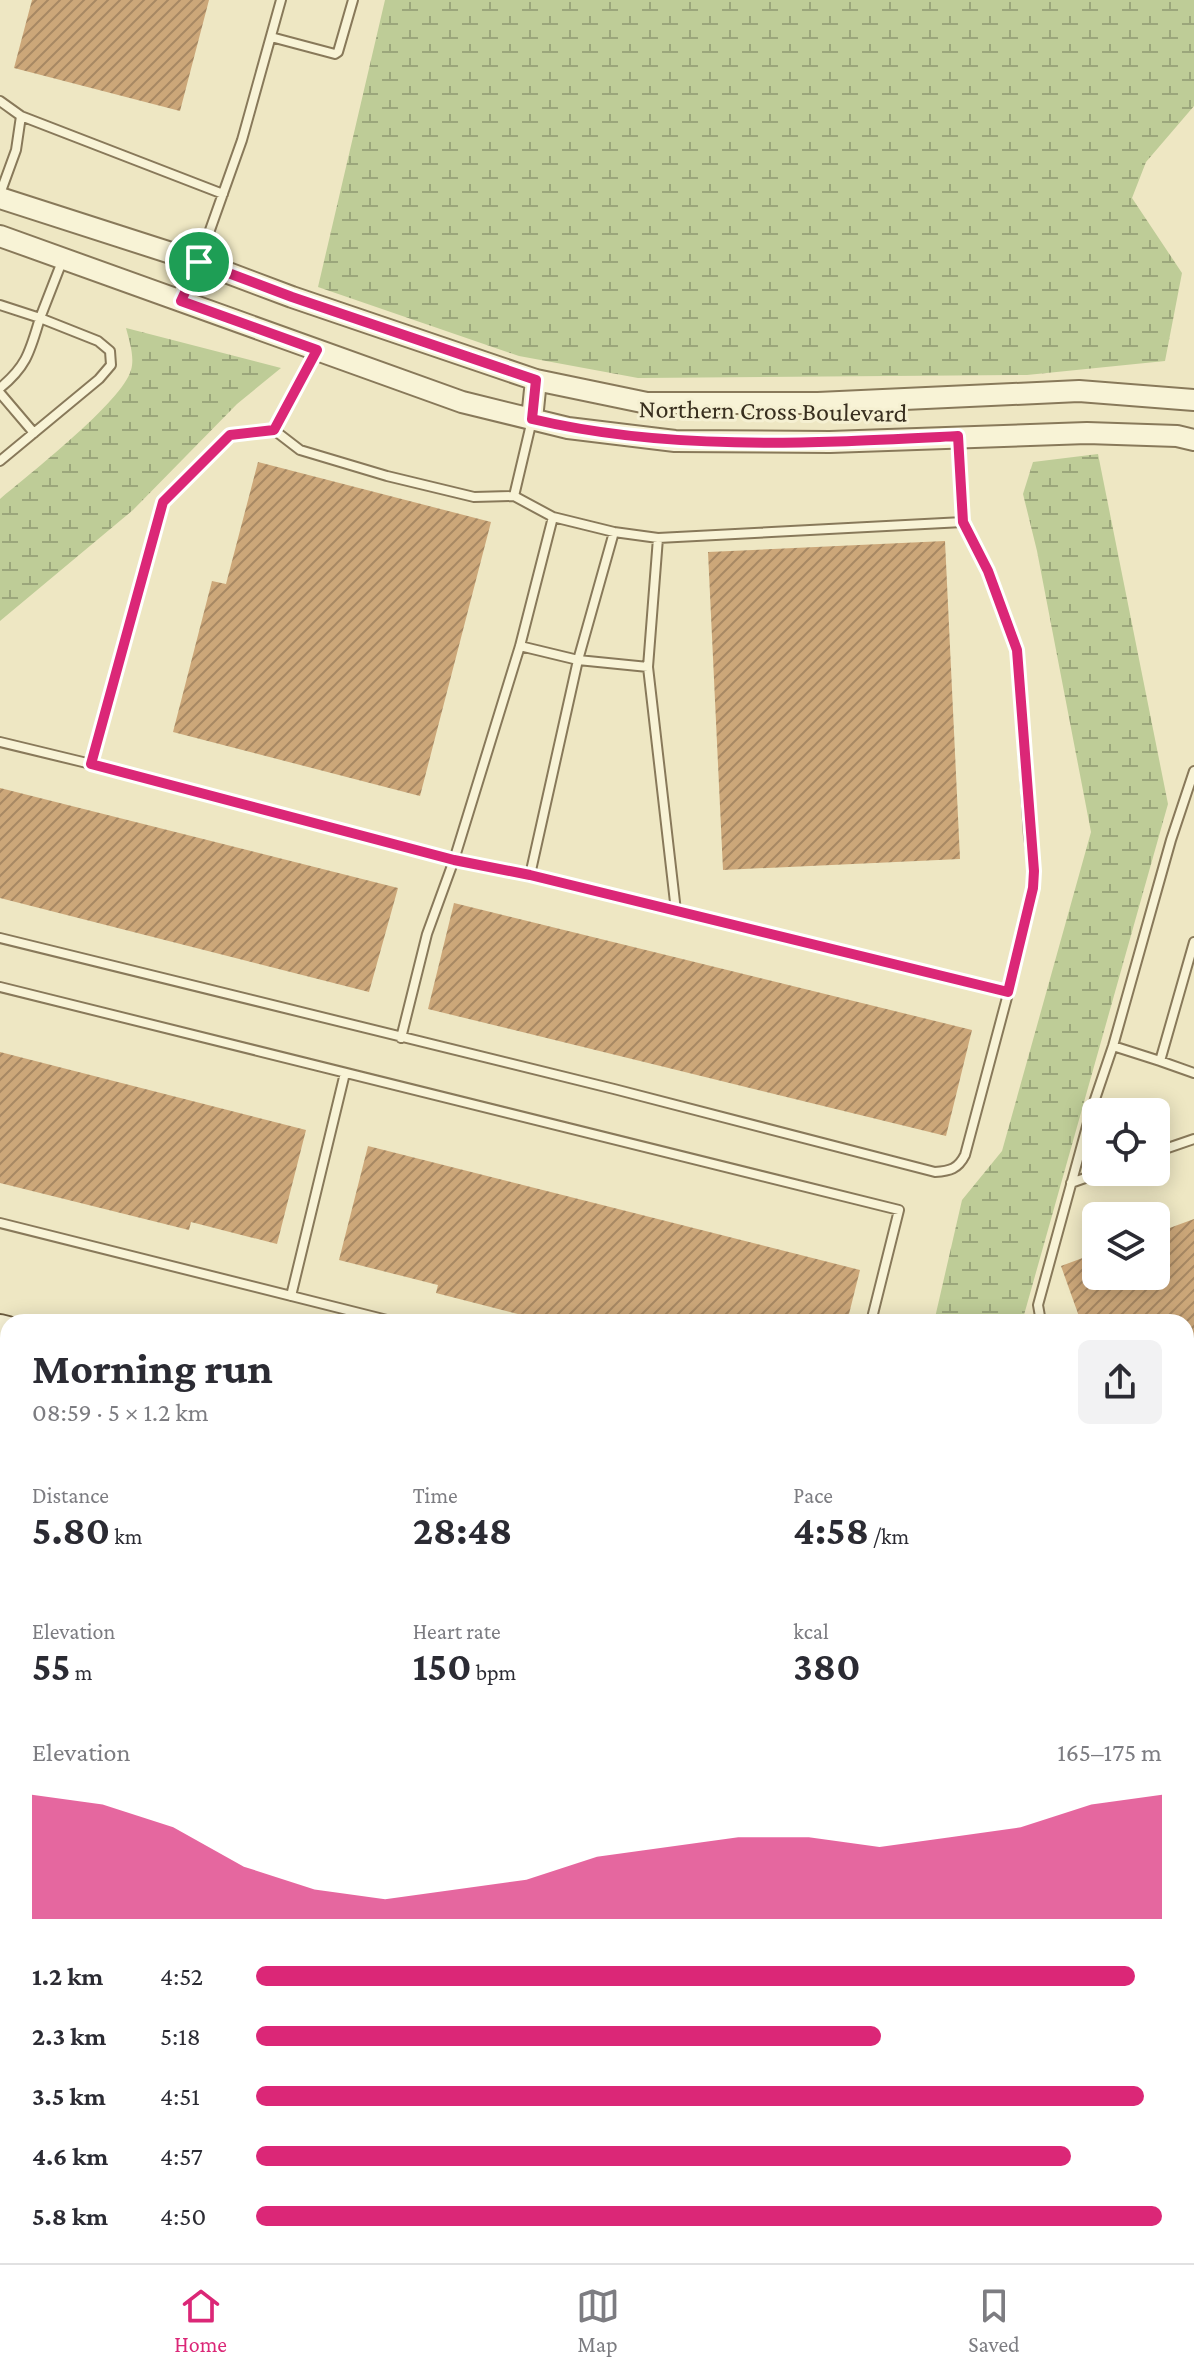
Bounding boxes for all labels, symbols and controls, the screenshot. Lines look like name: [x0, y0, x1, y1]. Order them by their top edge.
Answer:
pin: [165, 228, 233, 296]
icon: arrive: [177, 240, 221, 284]
street label: Northern Cross Boulevard: [638, 394, 908, 428]
map controls: [1082, 1098, 1170, 1290]
button: locate: [1082, 1098, 1170, 1186]
button: layers: [1082, 1202, 1170, 1290]
button: share: [1078, 1340, 1162, 1424]
text: Morning run: [32, 1344, 273, 1392]
text: 08:59 · 5 × 1.2 km: [32, 1398, 209, 1427]
text: Distance: [32, 1483, 109, 1508]
text: Time: [413, 1483, 458, 1508]
text: Pace: [793, 1483, 833, 1508]
text: 5.80: [32, 1508, 110, 1553]
text: 28:48: [413, 1508, 512, 1553]
text: 4:58: [793, 1508, 869, 1553]
text: km: [110, 1524, 142, 1549]
text: /km: [869, 1524, 909, 1549]
text: Elevation: [32, 1619, 115, 1644]
text: Heart rate: [413, 1619, 501, 1644]
text: kcal: [793, 1619, 829, 1644]
text: 55: [32, 1644, 71, 1689]
text: 150: [413, 1644, 472, 1689]
text: 380: [793, 1644, 860, 1689]
text: m: [71, 1660, 92, 1685]
text: bpm: [472, 1660, 516, 1685]
text: Elevation: [32, 1738, 130, 1767]
text: 165–175 m: [1057, 1738, 1162, 1767]
text: 1.2 km: [32, 1962, 103, 1991]
text: 4:52: [160, 1962, 203, 1991]
text: 2.3 km: [32, 2022, 106, 2051]
text: 5:18: [160, 2022, 201, 2051]
text: 3.5 km: [32, 2082, 106, 2111]
text: 4:51: [160, 2082, 200, 2111]
text: 4.6 km: [32, 2142, 108, 2171]
text: 4:57: [160, 2142, 203, 2171]
text: 5.8 km: [32, 2202, 108, 2231]
text: 4:50: [160, 2202, 206, 2231]
tab: Home: [174, 2284, 227, 2357]
tab: Map: [576, 2284, 620, 2357]
tab: Saved: [968, 2284, 1020, 2357]

